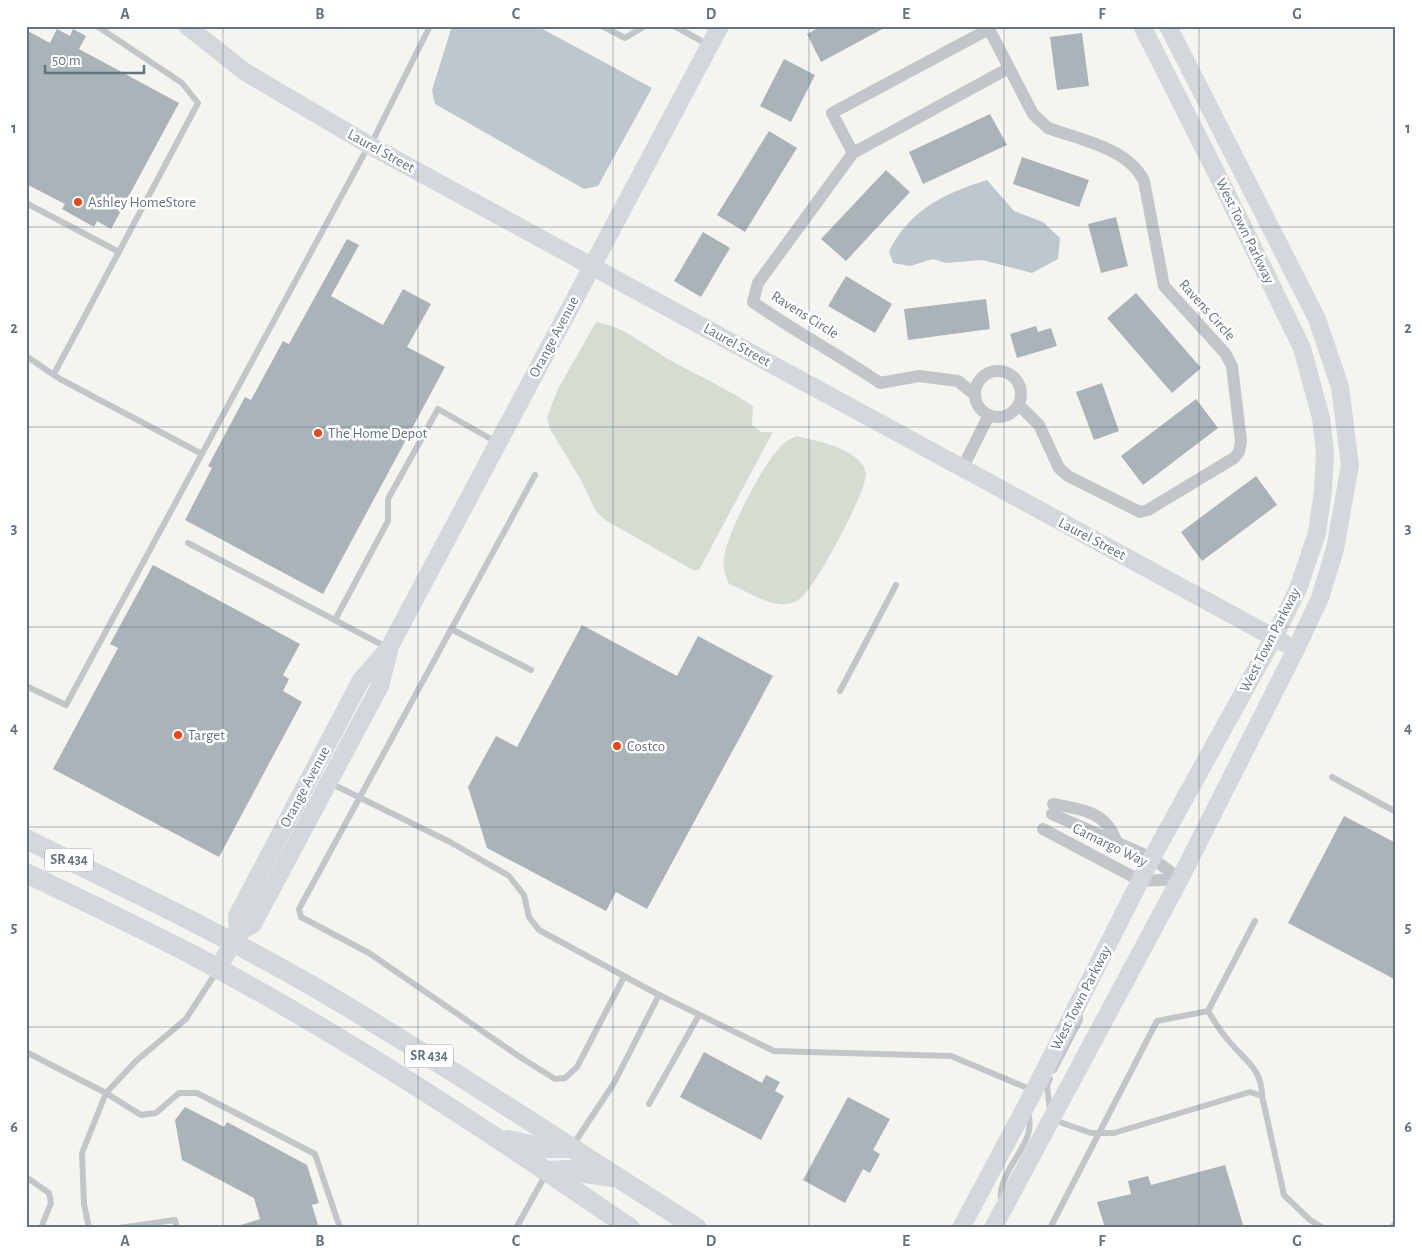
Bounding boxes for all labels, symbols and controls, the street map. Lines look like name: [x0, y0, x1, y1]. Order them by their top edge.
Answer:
text: A: [120, 6, 130, 22]
text: B: [315, 6, 325, 22]
text: C: [512, 6, 521, 22]
text: D: [706, 6, 717, 22]
text: E: [902, 6, 910, 22]
text: F: [1098, 6, 1106, 22]
text: G: [1292, 6, 1302, 22]
scale bar: [45, 42, 144, 74]
text: 50 m: [52, 53, 81, 68]
text: 1: [11, 120, 17, 136]
text: 1: [1405, 120, 1411, 136]
street label: Laurel Street: [345, 127, 417, 176]
street label: West Town Parkway: [1213, 176, 1277, 287]
place label: Ashley HomeStore: [88, 195, 196, 210]
marker: Ashley HomeStore: [72, 196, 84, 208]
street label: Ravens Circle: [1176, 277, 1238, 343]
street label: Ravens Circle: [769, 288, 841, 342]
street label: Orange Avenue: [526, 294, 582, 380]
text: 2: [10, 320, 18, 336]
text: 2: [1404, 320, 1412, 336]
street label: Laurel Street: [701, 321, 773, 370]
place label: The Home Depot: [328, 426, 428, 441]
marker: The Home Depot: [312, 427, 324, 439]
street label: Laurel Street: [1056, 515, 1128, 563]
text: 3: [11, 520, 18, 536]
text: 3: [1405, 520, 1412, 536]
street label: West Town Parkway: [1237, 585, 1303, 695]
text: 4: [10, 720, 18, 736]
text: 4: [1404, 720, 1412, 736]
place label: Target: [188, 728, 225, 743]
marker: Target: [172, 729, 184, 741]
place label: Costco: [627, 739, 665, 754]
marker: Costco: [611, 740, 623, 752]
street label: Orange Avenue: [277, 744, 333, 830]
street label: Camargo Way: [1070, 820, 1150, 870]
road number: SR 434: [45, 848, 93, 872]
text: 5: [11, 919, 18, 935]
text: 5: [1405, 919, 1412, 935]
street label: West Town Parkway: [1048, 943, 1114, 1053]
road number: SR 434: [405, 1044, 453, 1068]
text: 6: [10, 1119, 18, 1135]
text: 6: [1404, 1119, 1412, 1135]
text: A: [120, 1233, 130, 1249]
text: B: [315, 1233, 325, 1249]
text: C: [512, 1233, 521, 1249]
text: D: [706, 1233, 717, 1249]
text: E: [902, 1233, 910, 1249]
text: F: [1098, 1233, 1106, 1249]
text: G: [1292, 1233, 1302, 1249]

